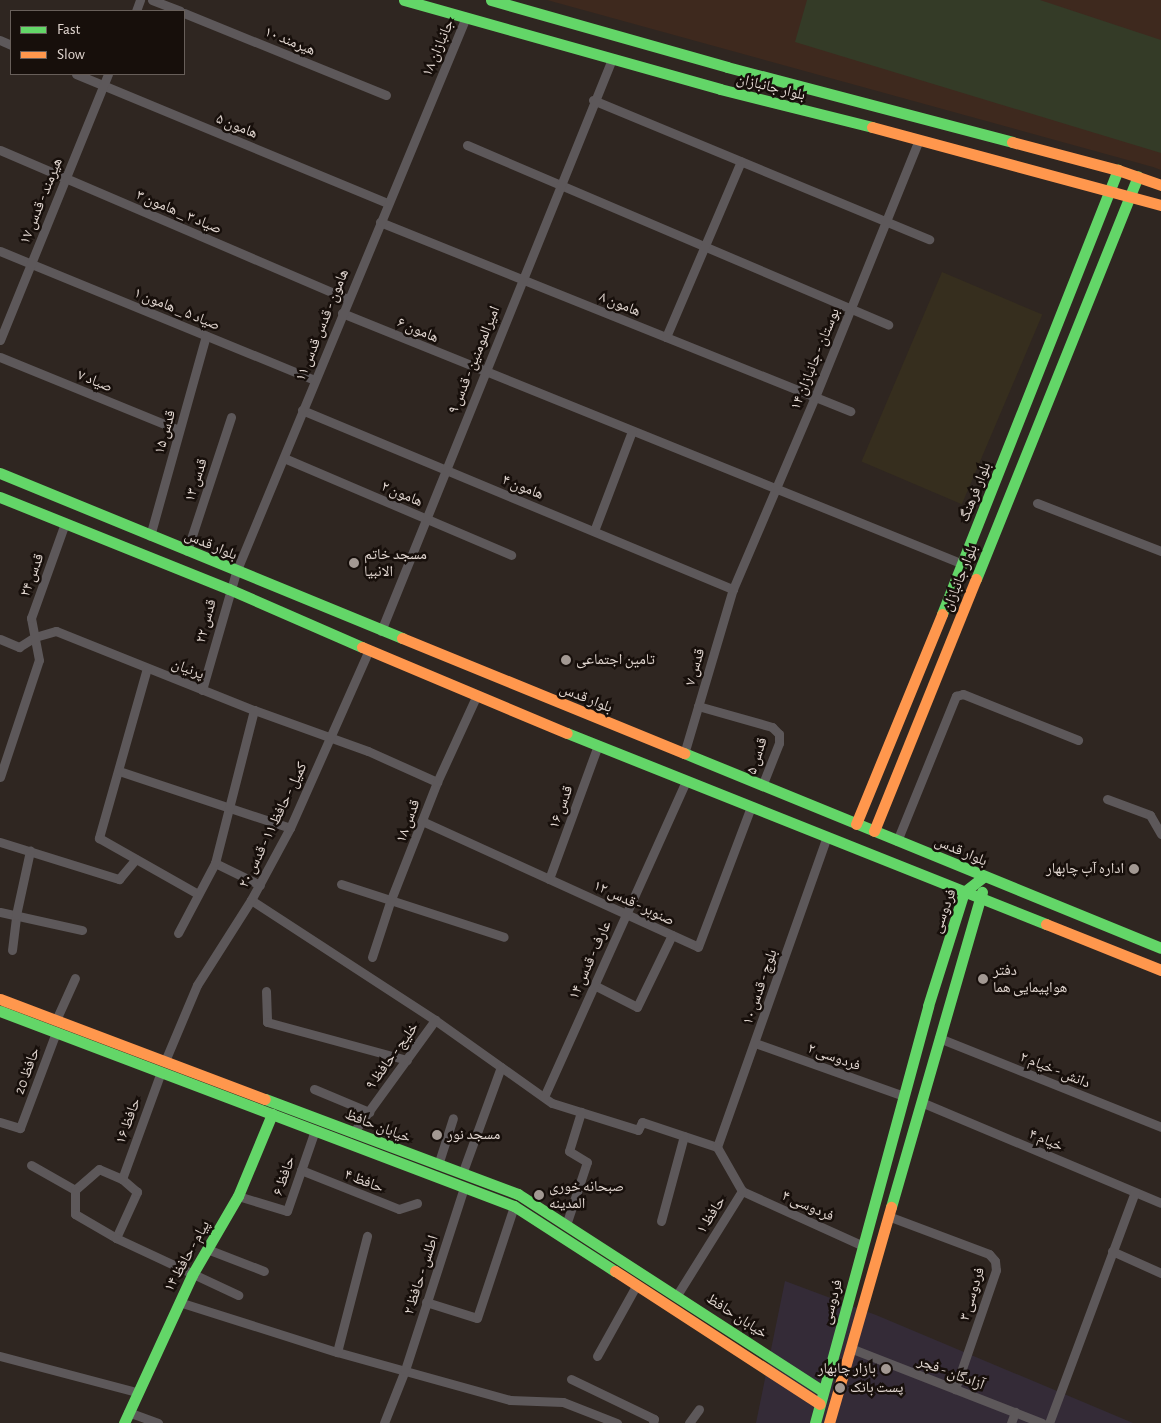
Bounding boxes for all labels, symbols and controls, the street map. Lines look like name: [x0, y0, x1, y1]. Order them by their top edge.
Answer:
legend: [10, 10, 185, 75]
street label: جانبازان ۱۸: [418, 17, 458, 79]
text: Fast: [57, 22, 80, 37]
street label: هیرمند ۱۰: [262, 23, 318, 59]
text: Slow: [57, 47, 85, 62]
street label: بلوار جانبازان: [735, 70, 807, 104]
street label: هامون ۵: [214, 110, 260, 142]
street label: هیرمند - قدس ۱۷: [16, 155, 66, 247]
street label: صیاد ۳ _ هامون ۳: [133, 186, 225, 238]
street label: هامون - قدس قدس ۱۱: [291, 266, 353, 384]
street label: صیاد ۵ _ هامون ۱: [131, 284, 223, 334]
street label: هامون ۸: [597, 288, 643, 320]
street label: امیرالمومنین - قدس ۹: [444, 304, 504, 416]
street label: بوستان - جانبازان ۱۴: [786, 305, 844, 413]
street label: هامون ۶: [395, 313, 441, 347]
street label: صیاد ۷: [75, 366, 115, 396]
street label: قدس ۱۵: [150, 408, 180, 456]
street label: قدس ۱۳: [181, 456, 211, 504]
street label: بلوار فرهنگ: [955, 460, 995, 524]
street label: هامون ۴: [500, 471, 546, 503]
street label: هامون ۲: [379, 477, 425, 511]
street label: بلوار قدس: [182, 526, 240, 564]
street label: بلوار جانبازان: [938, 542, 982, 614]
place label: مسجد خاتم الانبیا: [364, 545, 427, 580]
street label: قدس ۲۴: [16, 551, 48, 599]
marker: مسجد خاتم الانبیا: [348, 557, 360, 569]
street label: قدس ۲۲: [192, 597, 220, 645]
street label: قدس ۷: [681, 646, 709, 688]
place label: تامین اجتماعی: [576, 651, 655, 669]
marker: تامین اجتماعی: [560, 654, 572, 666]
street label: پرنیان: [169, 655, 207, 683]
street label: بلوار قدس: [557, 679, 615, 717]
street label: قدس ۵: [743, 735, 771, 777]
street label: کمیل - حافظ ۱۱ - قدس ۲۰: [235, 759, 311, 891]
street label: قدس ۱۶: [545, 783, 577, 831]
street label: قدس ۱۸: [392, 797, 424, 845]
street label: بلوار قدس: [932, 832, 990, 870]
place label: اداره آب چابهار: [1046, 860, 1124, 878]
marker: اداره آب چابهار: [1128, 863, 1140, 875]
street label: صنوبر - قدس ۱۲: [591, 876, 677, 930]
street label: فردوسی: [928, 886, 960, 936]
street label: عارف - قدس ۱۴: [565, 918, 615, 1002]
street label: بلوچ - قدس ۱۰: [739, 947, 781, 1027]
place label: دفتر هواپیمایی هما: [993, 961, 1067, 996]
marker: دفتر هواپیمایی هما: [977, 973, 989, 985]
street label: خلیج - حافظ ۹: [362, 1019, 422, 1093]
street label: فردوسی ۲: [805, 1039, 863, 1075]
street label: حافظ 20: [10, 1045, 44, 1097]
street label: دانش - خیام ۲: [1017, 1048, 1093, 1092]
street label: حافظ ۱۶: [111, 1096, 145, 1146]
street label: خیابان حافظ: [342, 1105, 414, 1147]
street label: خیام ۴: [1026, 1125, 1066, 1155]
place label: مسجد نور: [447, 1126, 500, 1144]
marker: مسجد نور: [431, 1129, 443, 1141]
street label: حافظ ۶: [269, 1154, 299, 1198]
street label: حافظ ۴: [342, 1165, 386, 1197]
place label: صبحانه خوری المدینه: [549, 1177, 624, 1212]
street label: فردوسی ۴: [779, 1187, 837, 1225]
marker: صبحانه خوری المدینه: [533, 1189, 545, 1201]
street label: حافظ ۱: [693, 1193, 729, 1237]
street label: پیام - حافظ ۱۴: [160, 1217, 214, 1295]
street label: اطلس - حافظ ۲: [400, 1233, 442, 1317]
street label: فردوسی ۳: [955, 1265, 989, 1323]
street label: فردوسی: [817, 1278, 847, 1326]
street label: خیابان حافظ: [703, 1290, 771, 1342]
street label: آزادگان - فجر: [915, 1352, 987, 1394]
place label: بازار چابهار: [818, 1360, 876, 1378]
marker: بازار چابهار: [880, 1363, 892, 1375]
place label: پست بانک: [850, 1379, 904, 1397]
marker: پست بانک: [834, 1382, 846, 1394]

